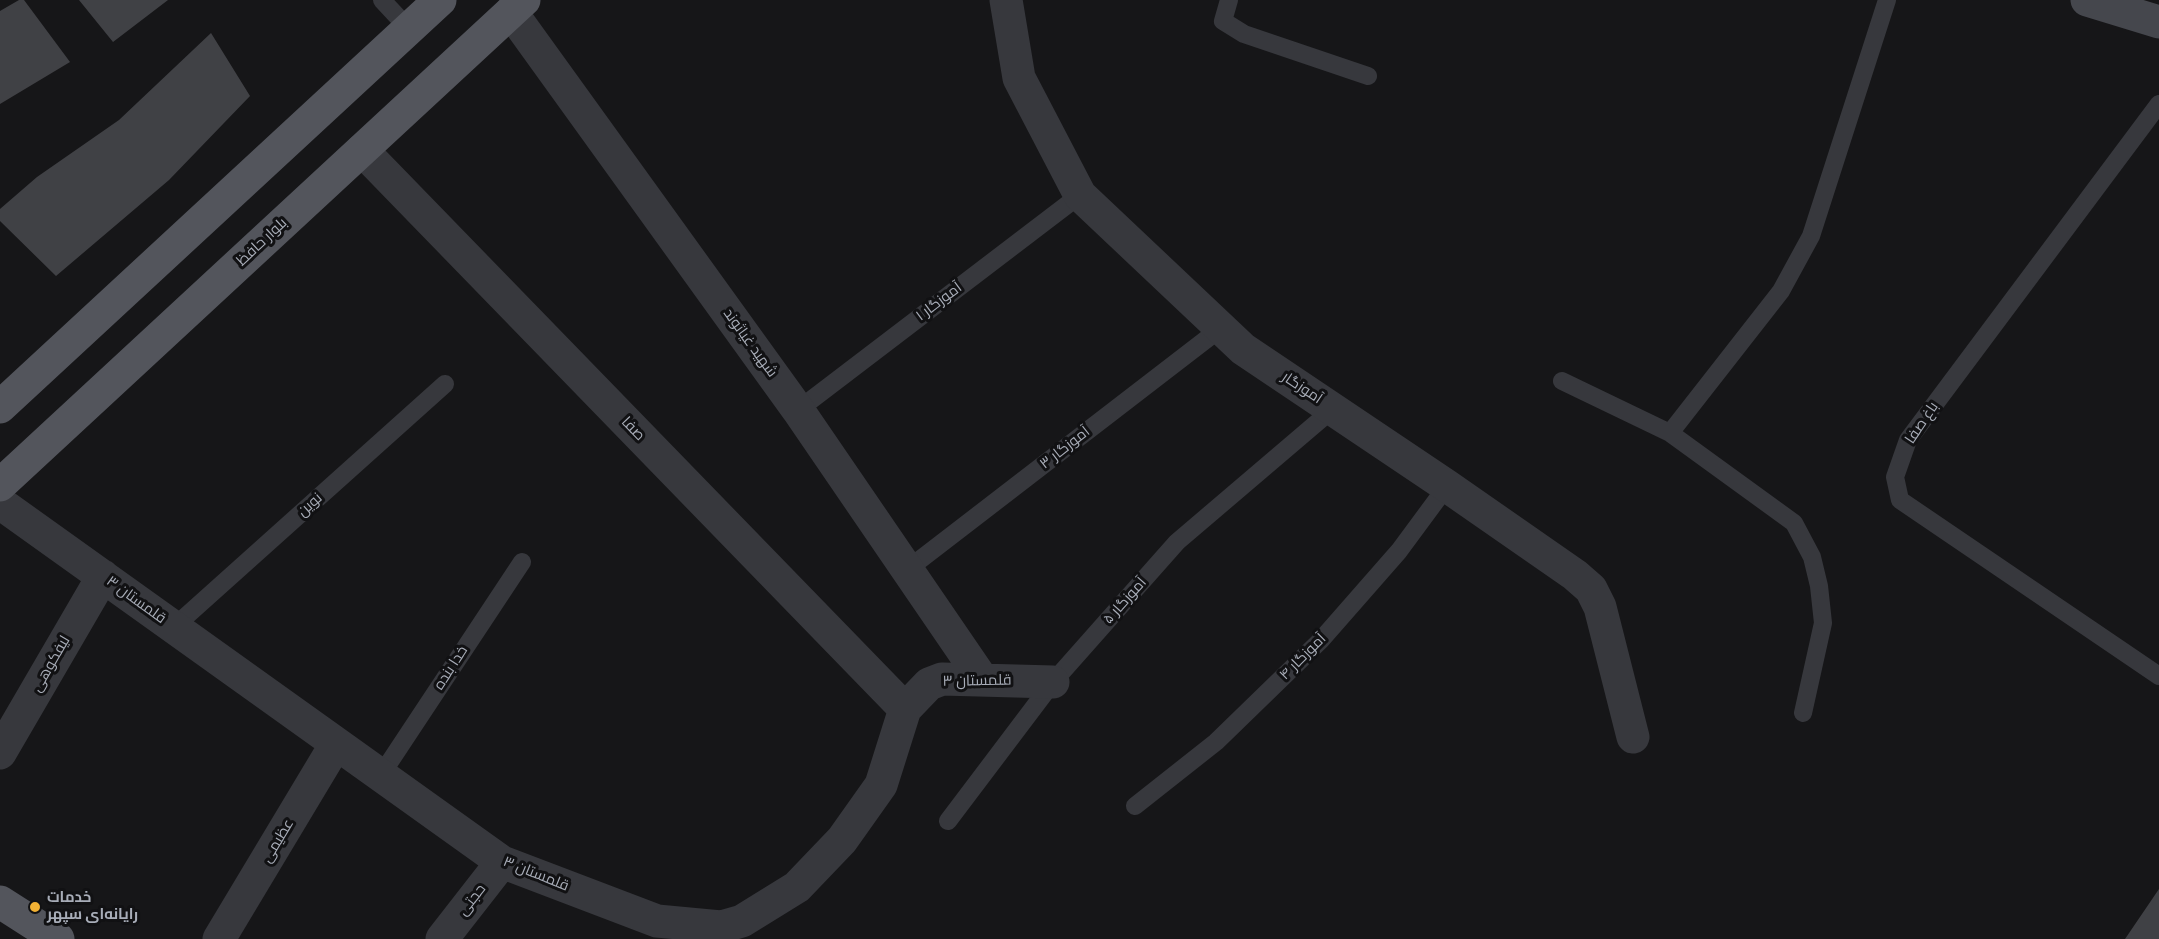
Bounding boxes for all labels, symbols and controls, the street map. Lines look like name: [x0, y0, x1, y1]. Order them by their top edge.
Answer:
street label: بلوار حافظ: [233, 214, 291, 270]
street label: آموزگار ۱: [912, 279, 966, 325]
street label: شهید غیاثوند: [719, 305, 781, 381]
street label: آموزگار: [1278, 368, 1326, 408]
street label: باغ صفا: [1902, 399, 1942, 447]
street label: صفا: [617, 413, 649, 445]
street label: آموزگار ۳: [1036, 423, 1094, 473]
street label: نوین: [294, 489, 326, 521]
street label: قلمستان ۳: [103, 572, 169, 628]
street label: آموزگار ۵: [1099, 574, 1151, 628]
street label: آموزگار ۴: [1276, 630, 1330, 684]
street label: لیفکوهی: [28, 633, 74, 695]
street label: خدا بنده: [430, 643, 472, 693]
street label: قلمستان ۳: [942, 671, 1012, 691]
street label: عظیمی: [258, 816, 298, 866]
street label: قلمستان ۳: [501, 853, 571, 895]
street label: حجتی: [454, 881, 490, 919]
place label: خدمات رایانه‌ای سپهر: [47, 889, 138, 924]
marker: خدمات رایانه‌ای سپهر: [28, 900, 42, 914]

